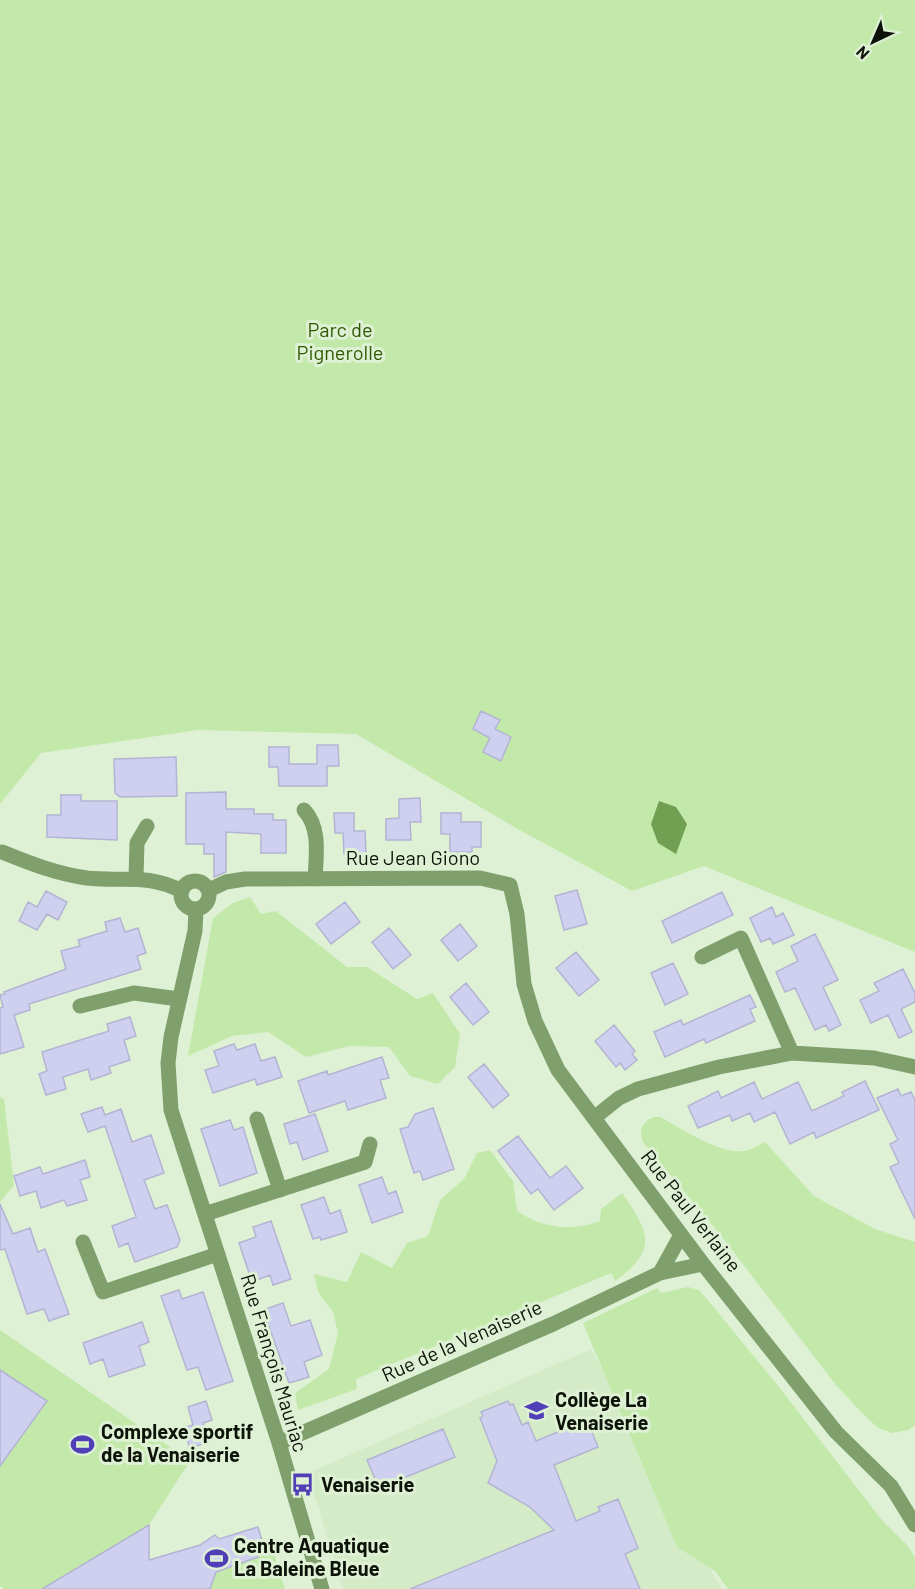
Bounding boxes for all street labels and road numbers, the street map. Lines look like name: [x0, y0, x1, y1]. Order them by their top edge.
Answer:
street label: Rue Jean Giono: [346, 845, 480, 869]
street label: Rue Paul Verlaine: [636, 1144, 747, 1276]
street label: Rue François Mauriac: [236, 1271, 313, 1455]
street label: Rue de la Venaiserie: [378, 1294, 545, 1386]

